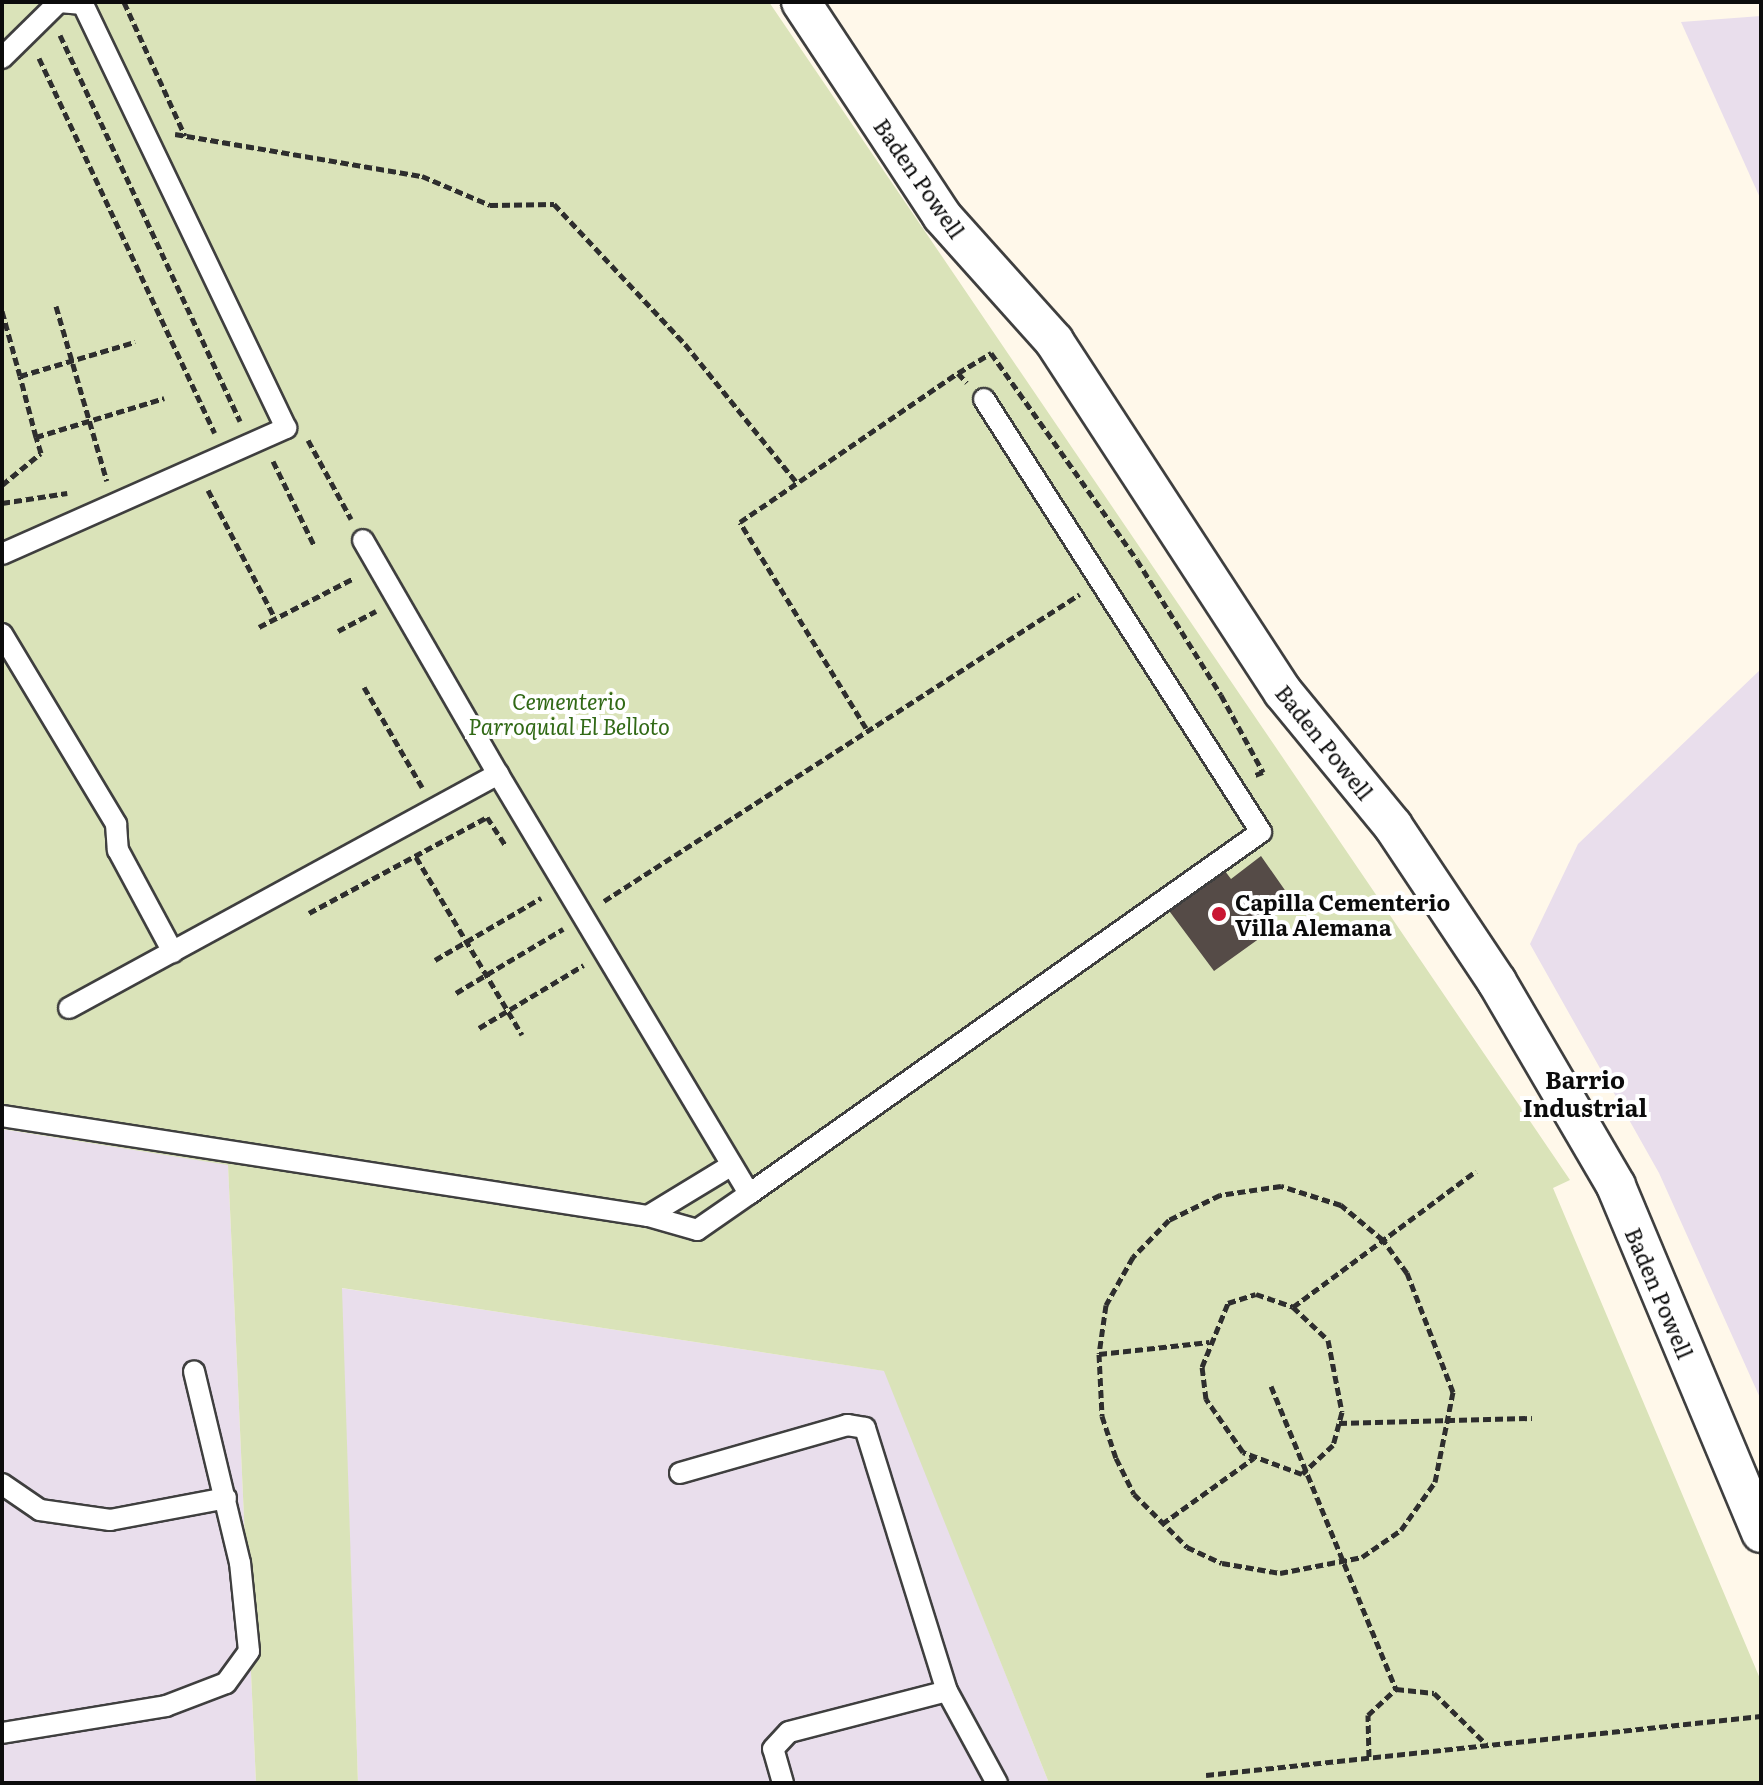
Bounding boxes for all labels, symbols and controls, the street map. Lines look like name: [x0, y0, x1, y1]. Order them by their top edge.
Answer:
street label: Baden Powell: [869, 113, 971, 243]
street label: Baden Powell: [1271, 679, 1379, 805]
park label: Cementerio Parroquial El Belloto: [468, 687, 670, 738]
place label: Capilla Cementerio Villa Alemana: [1235, 888, 1450, 940]
marker: Capilla Cementerio Villa Alemana: [1210, 905, 1228, 923]
district label: Barrio Industrial: [1523, 1065, 1647, 1121]
street label: Baden Powell: [1621, 1223, 1699, 1363]

